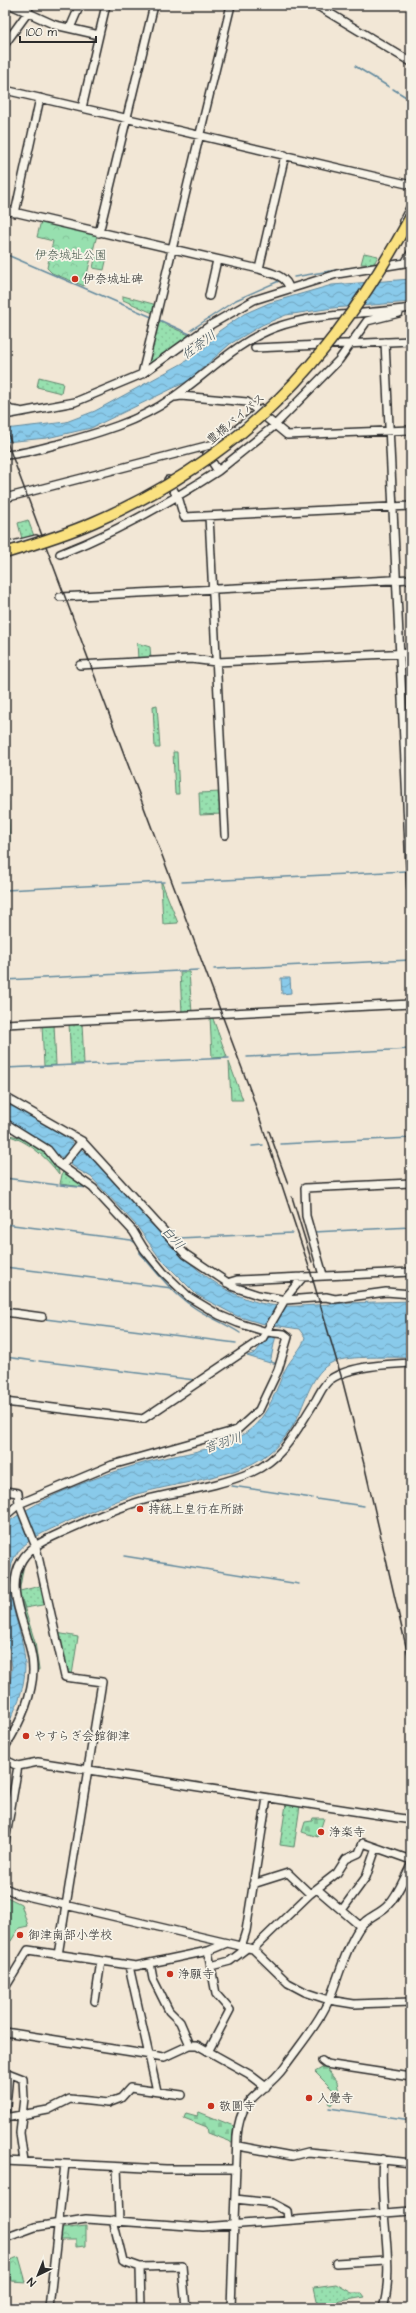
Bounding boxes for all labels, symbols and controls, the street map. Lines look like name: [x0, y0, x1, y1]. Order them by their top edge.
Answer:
scale bar: [20, 18, 96, 44]
text: 100 m: [26, 24, 57, 41]
park label: 伊奈城址公園: [35, 247, 107, 264]
place label: 伊奈城址碑: [83, 271, 143, 288]
marker: 伊奈城址碑: [70, 274, 80, 284]
water label: 佐奈川: [178, 326, 220, 364]
street label: 豊橋バイパス: [203, 389, 269, 449]
water label: 白川: [158, 1222, 188, 1254]
water label: 音羽川: [202, 1428, 244, 1458]
place label: 持統上皇行在所跡: [148, 1501, 244, 1518]
marker: 持統上皇行在所跡: [135, 1504, 145, 1514]
place label: やすらぎ会館御津: [34, 1728, 130, 1745]
marker: やすらぎ会館御津: [21, 1731, 31, 1741]
place label: 浄楽寺: [329, 1824, 365, 1841]
marker: 浄楽寺: [316, 1827, 326, 1837]
place label: 御津南部小学校: [28, 1927, 112, 1944]
marker: 御津南部小学校: [15, 1930, 25, 1940]
place label: 浄願寺: [178, 1966, 214, 1983]
marker: 浄願寺: [165, 1969, 175, 1979]
place label: 入覺寺: [317, 2090, 353, 2107]
marker: 入覺寺: [304, 2093, 314, 2103]
place label: 敬圓寺: [219, 2098, 255, 2115]
marker: 敬圓寺: [206, 2101, 216, 2111]
north arrow: [18, 2255, 58, 2295]
text: N: [24, 2274, 39, 2290]

